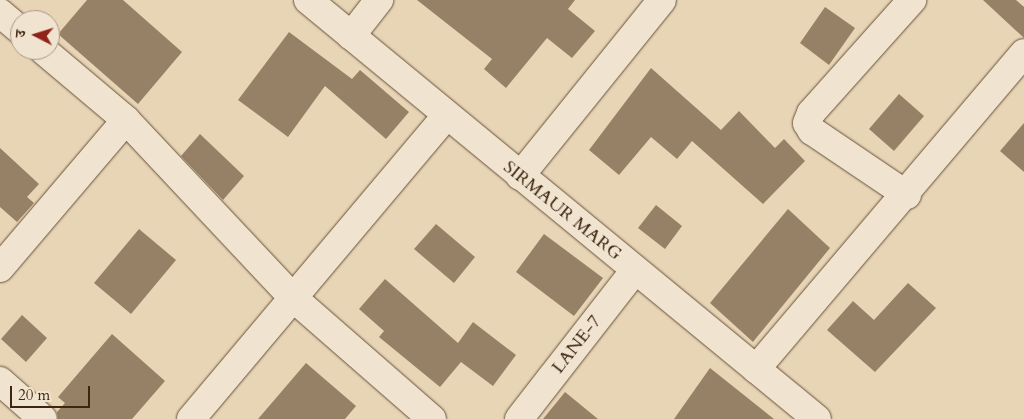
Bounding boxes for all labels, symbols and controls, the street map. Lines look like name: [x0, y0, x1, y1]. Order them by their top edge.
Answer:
north arrow: [10, 10, 60, 60]
text: उ: [11, 29, 30, 38]
street label: SIRMAUR MARG: [499, 157, 625, 265]
street label: LANE-7: [548, 312, 606, 378]
scale bar: [12, 376, 92, 408]
text: 20 m: [18, 385, 50, 405]

